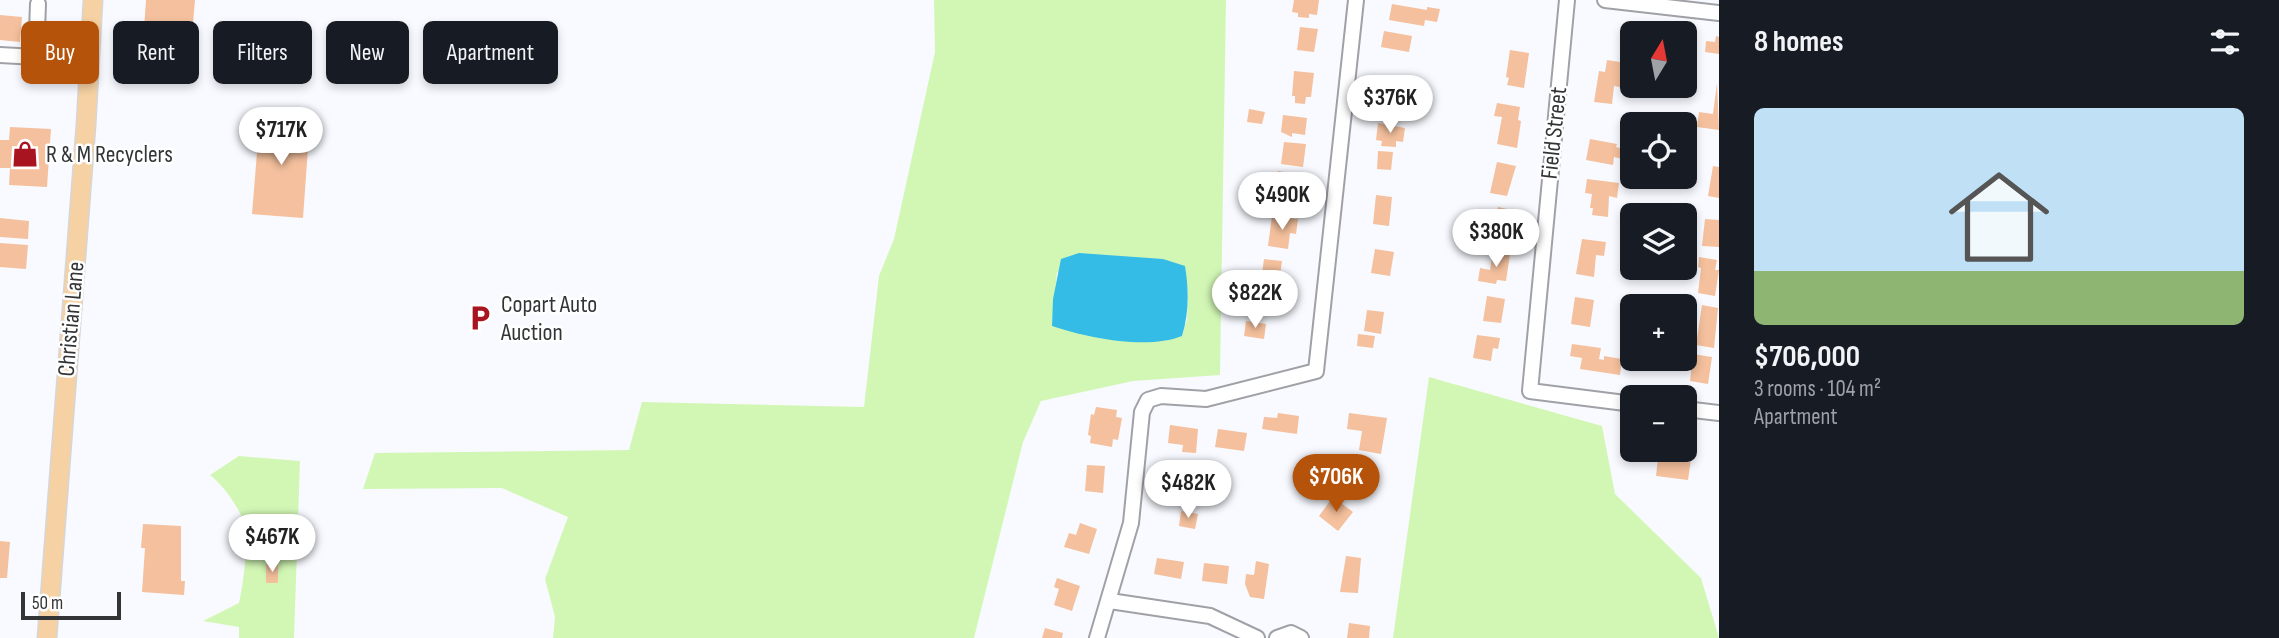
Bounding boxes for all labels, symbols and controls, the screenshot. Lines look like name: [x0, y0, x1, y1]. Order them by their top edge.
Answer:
chip: Buy: [21, 21, 99, 84]
chip: Rent: [113, 21, 199, 84]
chip: Filters: [213, 21, 312, 84]
chip: New: [326, 21, 409, 84]
chip: Apartment: [423, 21, 558, 84]
north arrow: [1620, 21, 1698, 98]
map controls: [1620, 21, 1697, 462]
icon: filters: [2206, 23, 2244, 61]
text: 8 homes: [1754, 24, 1843, 60]
pin: $376K: [1341, 76, 1439, 135]
text: $376K: [1363, 84, 1417, 112]
street label: Field Street: [1535, 85, 1573, 181]
pin: $717K: [232, 108, 330, 167]
button: locate: [1620, 112, 1697, 189]
text: $717K: [255, 116, 307, 144]
shop icon: R & M Recyclers: [10, 139, 40, 169]
place label: R & M Recyclers: [46, 140, 173, 169]
icon: home: [1936, 154, 2062, 280]
pin: $490K: [1233, 173, 1331, 232]
text: $490K: [1254, 181, 1310, 209]
button: layers: [1620, 203, 1697, 280]
pin: $380K: [1447, 210, 1545, 269]
text: $380K: [1468, 218, 1524, 246]
street label: Christian Lane: [52, 260, 90, 378]
pin: $822K: [1206, 270, 1304, 330]
text: $822K: [1228, 279, 1282, 307]
place label: Copart Auto Auction: [500, 290, 597, 347]
button: +: [1620, 294, 1697, 371]
parking icon: Copart Auto Auction: [465, 303, 495, 333]
text: $706,000: [1754, 339, 1860, 375]
text: 3 rooms · 104 m²: [1754, 375, 1881, 403]
button: −: [1620, 385, 1697, 462]
text: Apartment: [1754, 403, 1838, 431]
pin: $706K: [1287, 454, 1385, 514]
pin: $482K: [1139, 461, 1237, 520]
text: $706K: [1309, 463, 1363, 491]
text: $482K: [1161, 469, 1215, 497]
pin: $467K: [223, 514, 321, 574]
text: $467K: [245, 523, 299, 551]
scale bar: [21, 589, 121, 621]
text: 50 m: [32, 592, 63, 615]

